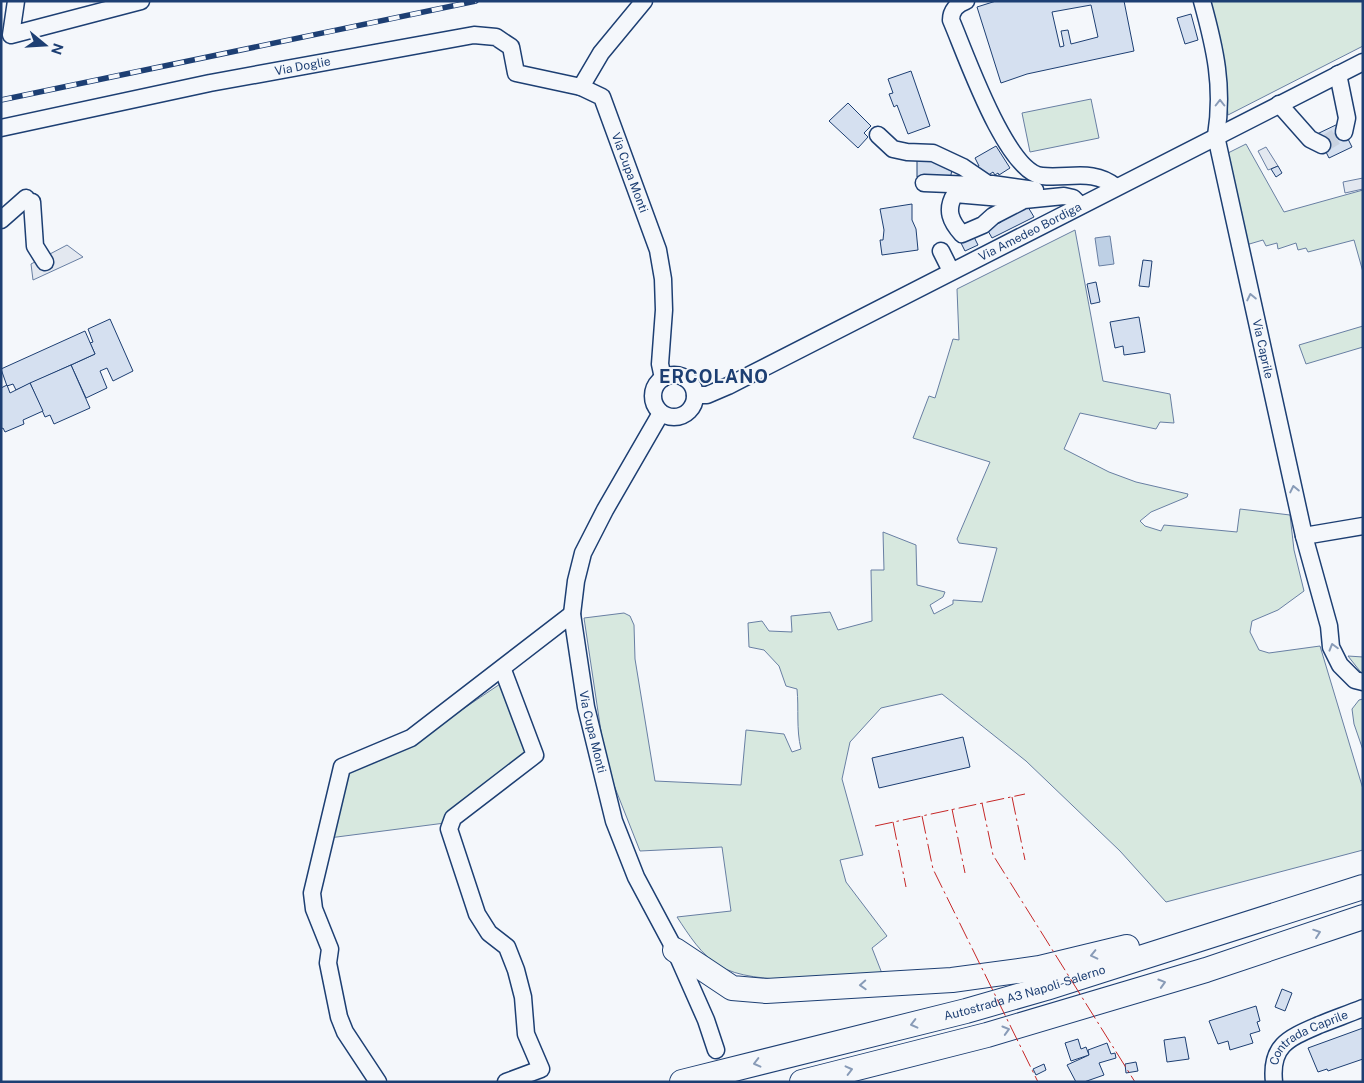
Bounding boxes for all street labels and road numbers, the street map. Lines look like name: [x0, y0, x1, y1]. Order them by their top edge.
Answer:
street label: Via Doglie: [274, 54, 332, 78]
street label: Via Cupa Monti: [609, 131, 651, 215]
street label: Via Amedeo Bordiga: [976, 200, 1084, 264]
street label: Via Caprile: [1250, 318, 1276, 380]
street label: Via Cupa Monti: [577, 690, 609, 774]
street label: Autostrada A3 Napoli-Salerno: [942, 962, 1107, 1023]
street label: Contrada Caprile: [1267, 1007, 1350, 1067]

